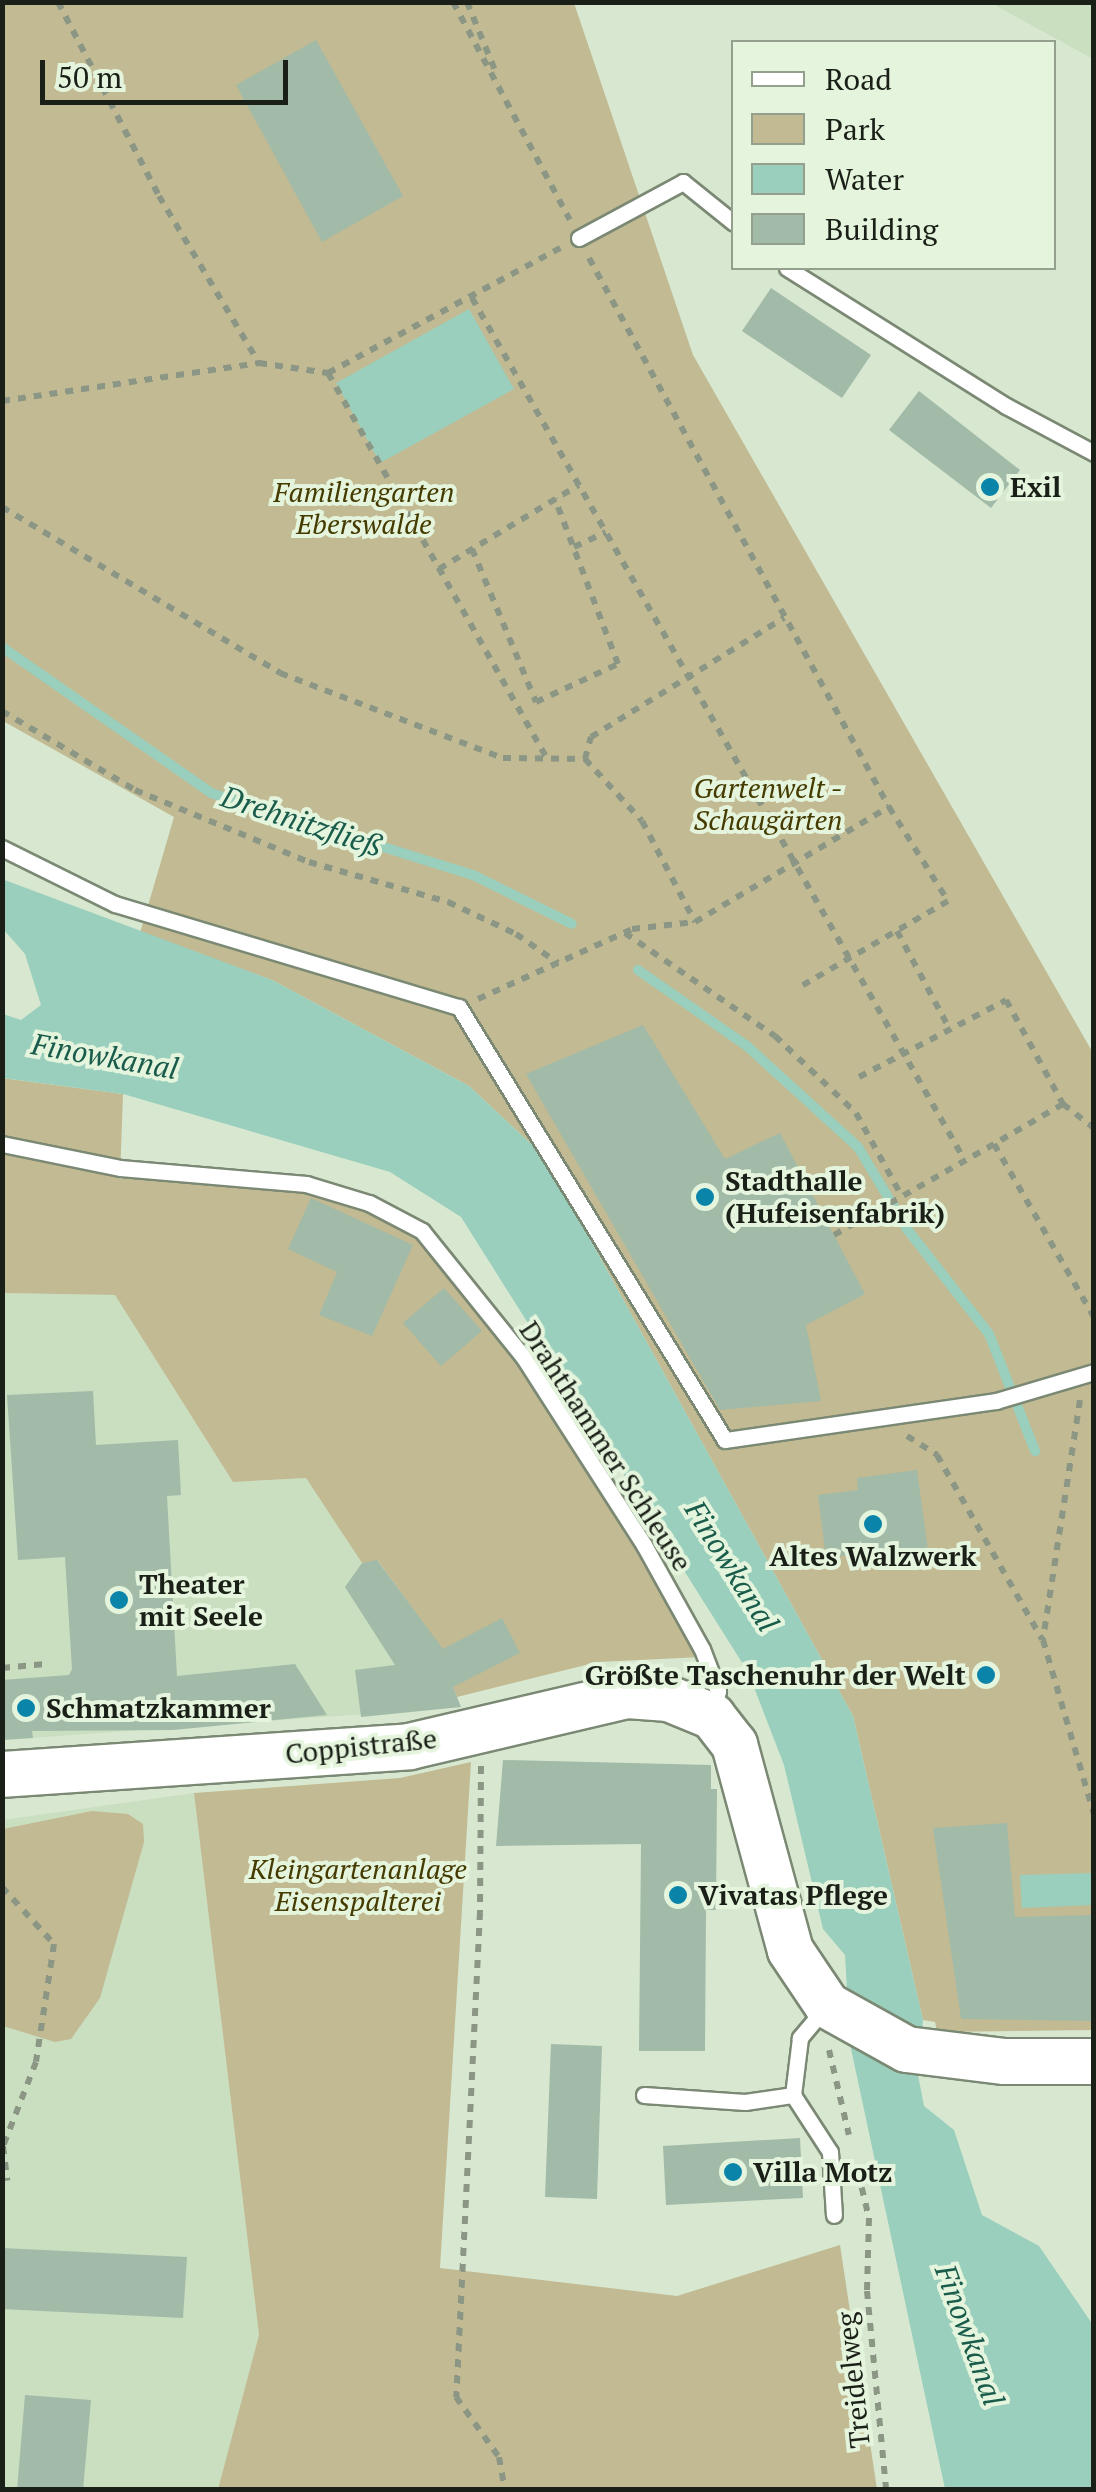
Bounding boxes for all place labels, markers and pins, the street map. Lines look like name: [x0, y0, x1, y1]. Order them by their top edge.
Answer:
place label: Exil: [1010, 470, 1061, 504]
marker: Exil: [979, 476, 1001, 498]
place label: Stadthalle (Hufeisenfabrik): [725, 1164, 945, 1230]
marker: Stadthalle (Hufeisenfabrik): [694, 1186, 716, 1208]
marker: Altes Walzwerk: [862, 1513, 884, 1535]
place label: Altes Walzwerk: [769, 1539, 977, 1573]
place label: Theater mit Seele: [139, 1567, 263, 1633]
marker: Theater mit Seele: [108, 1589, 130, 1611]
place label: Größte Taschenuhr der Welt: [585, 1658, 966, 1692]
marker: Größte Taschenuhr der Welt: [975, 1664, 997, 1686]
place label: Schmatzkammer: [46, 1691, 271, 1725]
marker: Schmatzkammer: [15, 1697, 37, 1719]
place label: Vivatas Pflege: [698, 1878, 888, 1912]
marker: Vivatas Pflege: [667, 1884, 689, 1906]
place label: Villa Motz: [753, 2155, 893, 2189]
marker: Villa Motz: [722, 2161, 744, 2183]

